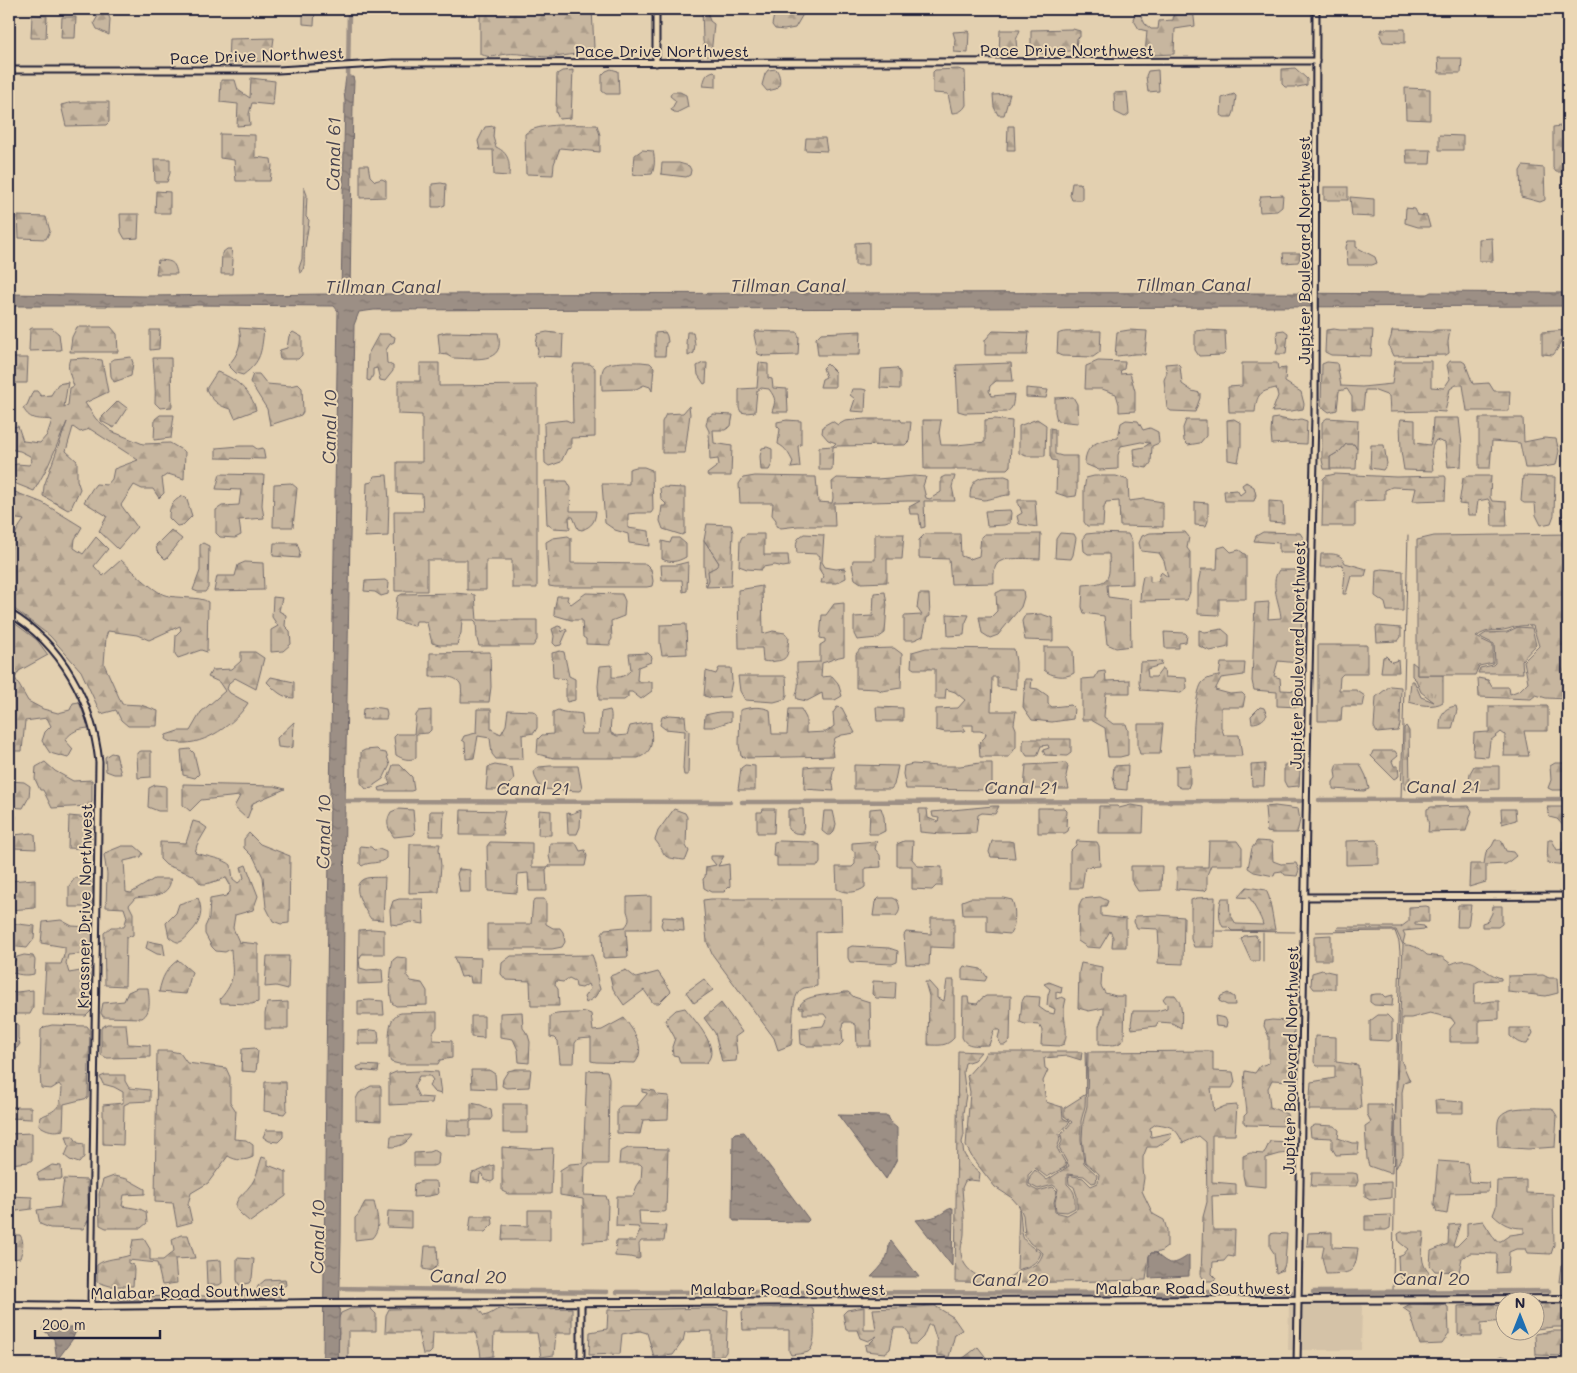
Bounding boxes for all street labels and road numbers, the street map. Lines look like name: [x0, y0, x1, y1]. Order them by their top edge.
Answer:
street label: Pace Drive Northwest: [980, 39, 1154, 60]
street label: Pace Drive Northwest: [575, 40, 749, 61]
street label: Pace Drive Northwest: [170, 41, 344, 69]
street label: Jupiter Boulevard Northwest: [1293, 136, 1314, 364]
street label: Jupiter Boulevard Northwest: [1285, 540, 1309, 770]
street label: Krassner Drive Northwest: [72, 803, 96, 1009]
street label: Jupiter Boulevard Northwest: [1278, 945, 1302, 1175]
street label: Malabar Road Southwest: [1095, 1277, 1291, 1298]
street label: Malabar Road Southwest: [690, 1278, 886, 1299]
street label: Malabar Road Southwest: [90, 1279, 286, 1303]

